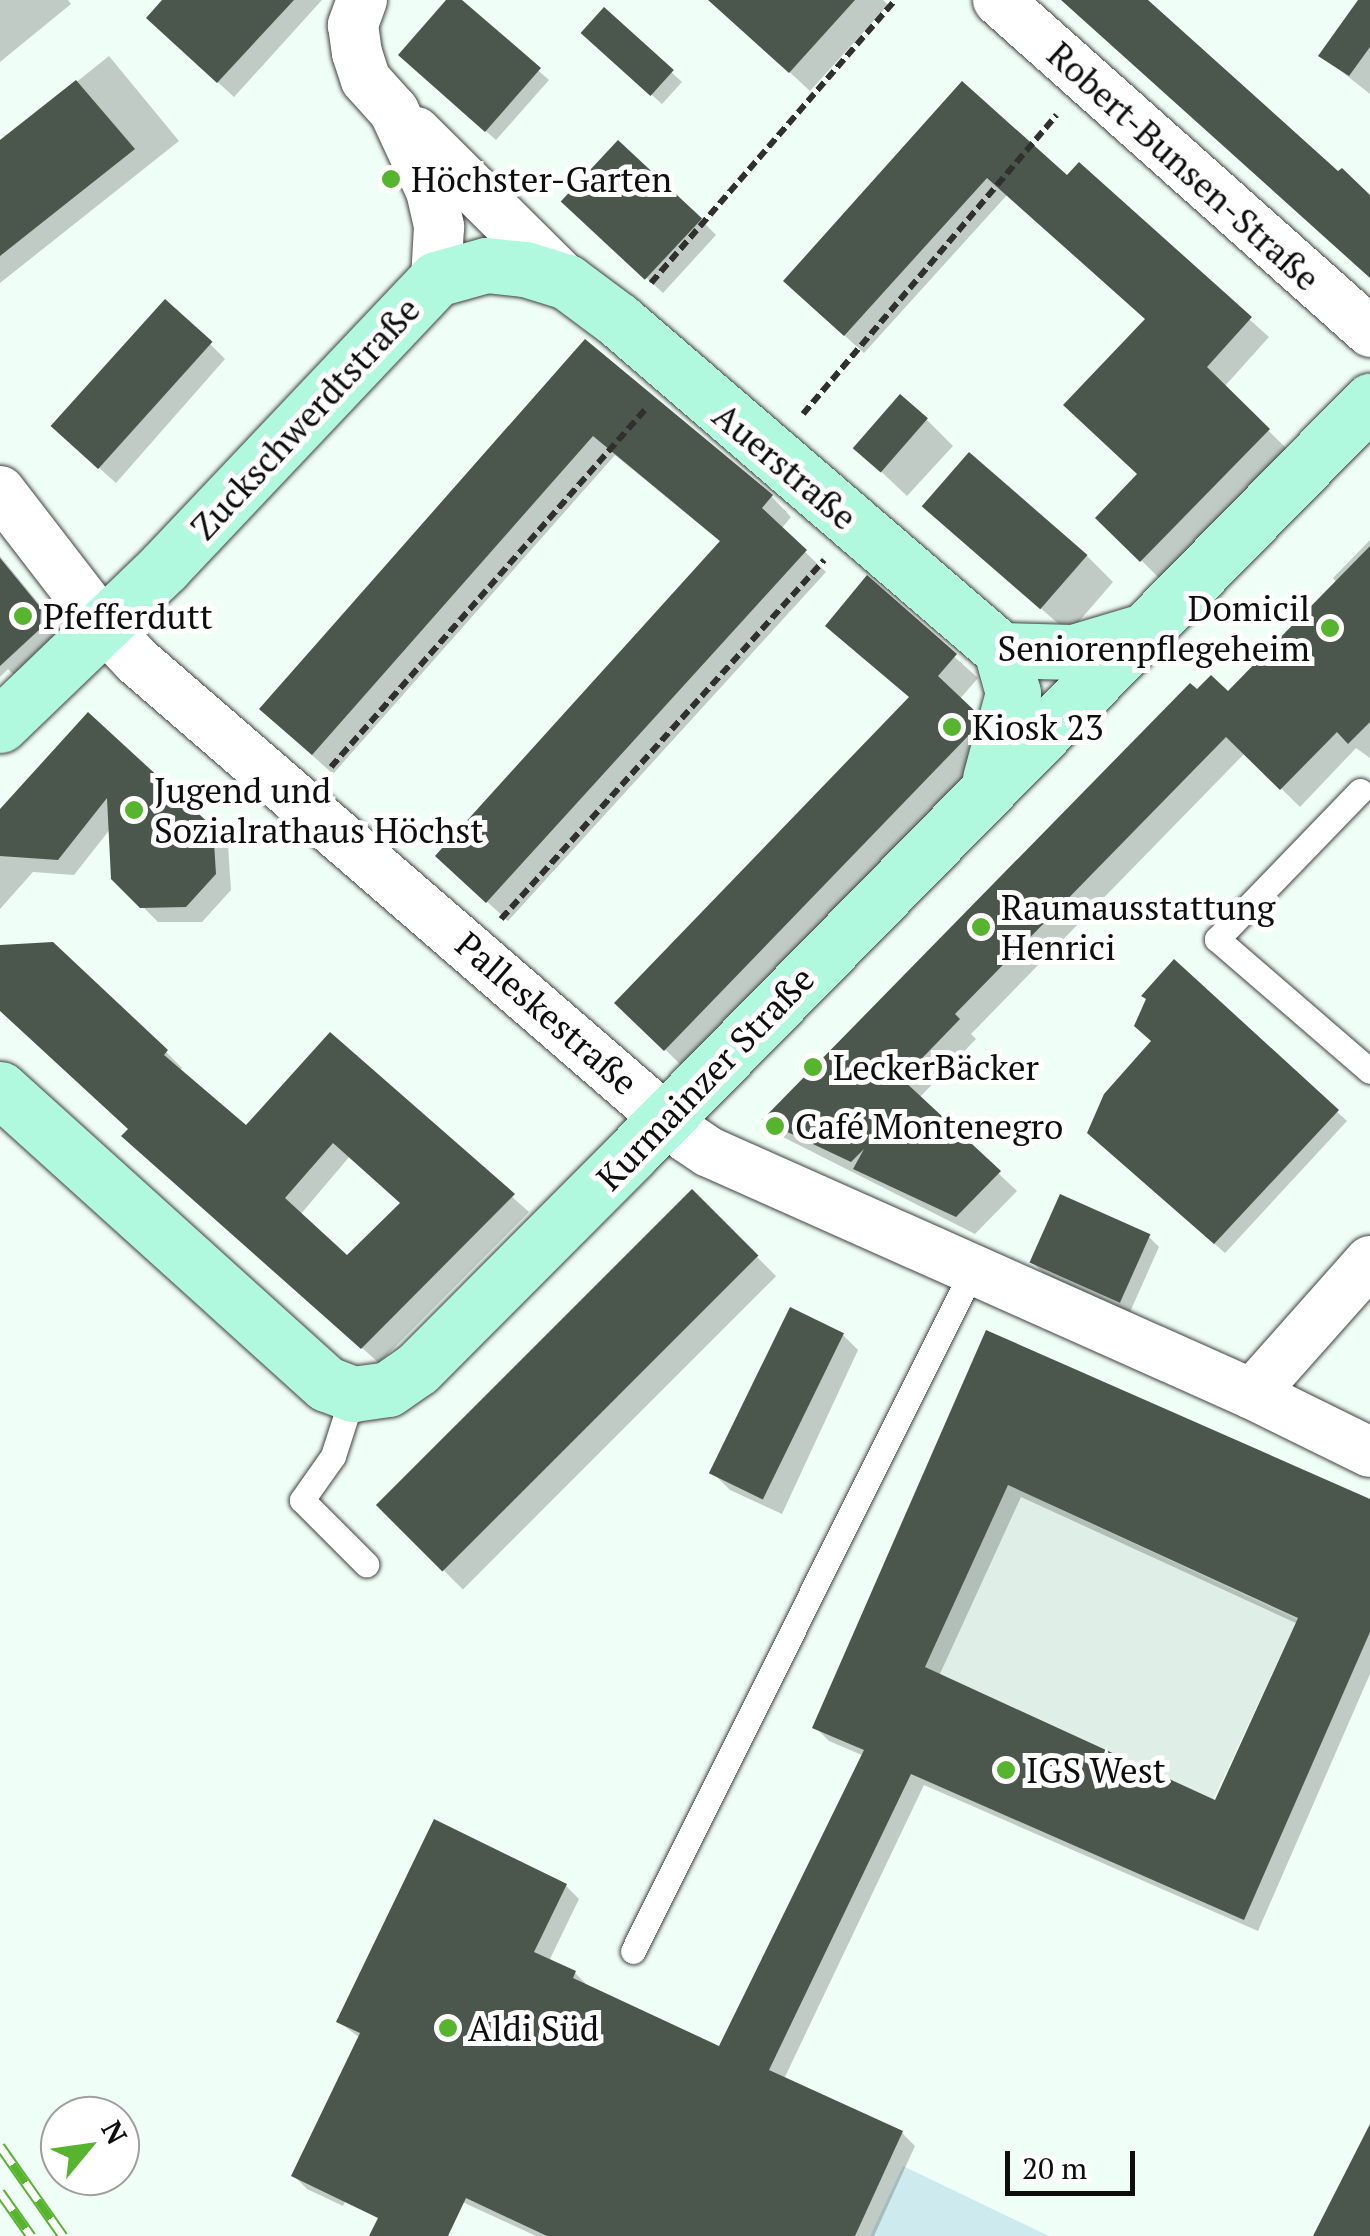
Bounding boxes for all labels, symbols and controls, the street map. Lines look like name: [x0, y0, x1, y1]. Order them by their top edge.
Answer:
street label: Robert-Bunsen-Straße: [1039, 33, 1329, 299]
place label: Höchster-Garten: [411, 158, 672, 200]
marker: Höchster-Garten: [380, 168, 402, 190]
street label: Zuckschwerdtstraße: [182, 288, 428, 548]
street label: Auerstraße: [705, 394, 865, 538]
place label: Domicil Seniorenpflegeheim: [997, 587, 1310, 669]
place label: Pfefferdutt: [43, 595, 213, 637]
marker: Pfefferdutt: [12, 605, 34, 627]
marker: Domicil Seniorenpflegeheim: [1319, 617, 1341, 639]
place label: Kiosk 23: [972, 706, 1104, 748]
marker: Kiosk 23: [941, 716, 963, 738]
place label: Jugend und Sozialrathaus Höchst: [154, 769, 483, 851]
marker: Jugend und Sozialrathaus Höchst: [123, 799, 145, 821]
place label: Raumausstattung Henrici: [1001, 886, 1275, 968]
marker: Raumausstattung Henrici: [970, 916, 992, 938]
street label: Palleskestraße: [448, 923, 646, 1103]
street label: Kurmainzer Straße: [588, 958, 822, 1198]
place label: LeckerBäcker: [833, 1046, 1039, 1088]
marker: LeckerBäcker: [802, 1056, 824, 1078]
place label: Café Montenegro: [795, 1105, 1063, 1147]
marker: Café Montenegro: [764, 1115, 786, 1137]
place label: IGS West: [1026, 1749, 1166, 1791]
marker: IGS West: [995, 1759, 1017, 1781]
place label: Aldi Süd: [468, 2007, 599, 2049]
marker: Aldi Süd: [437, 2017, 459, 2039]
north arrow: [40, 2096, 140, 2196]
text: N: [94, 2114, 136, 2150]
scale bar: [1010, 2131, 1140, 2193]
text: 20 m: [1022, 2148, 1087, 2188]

